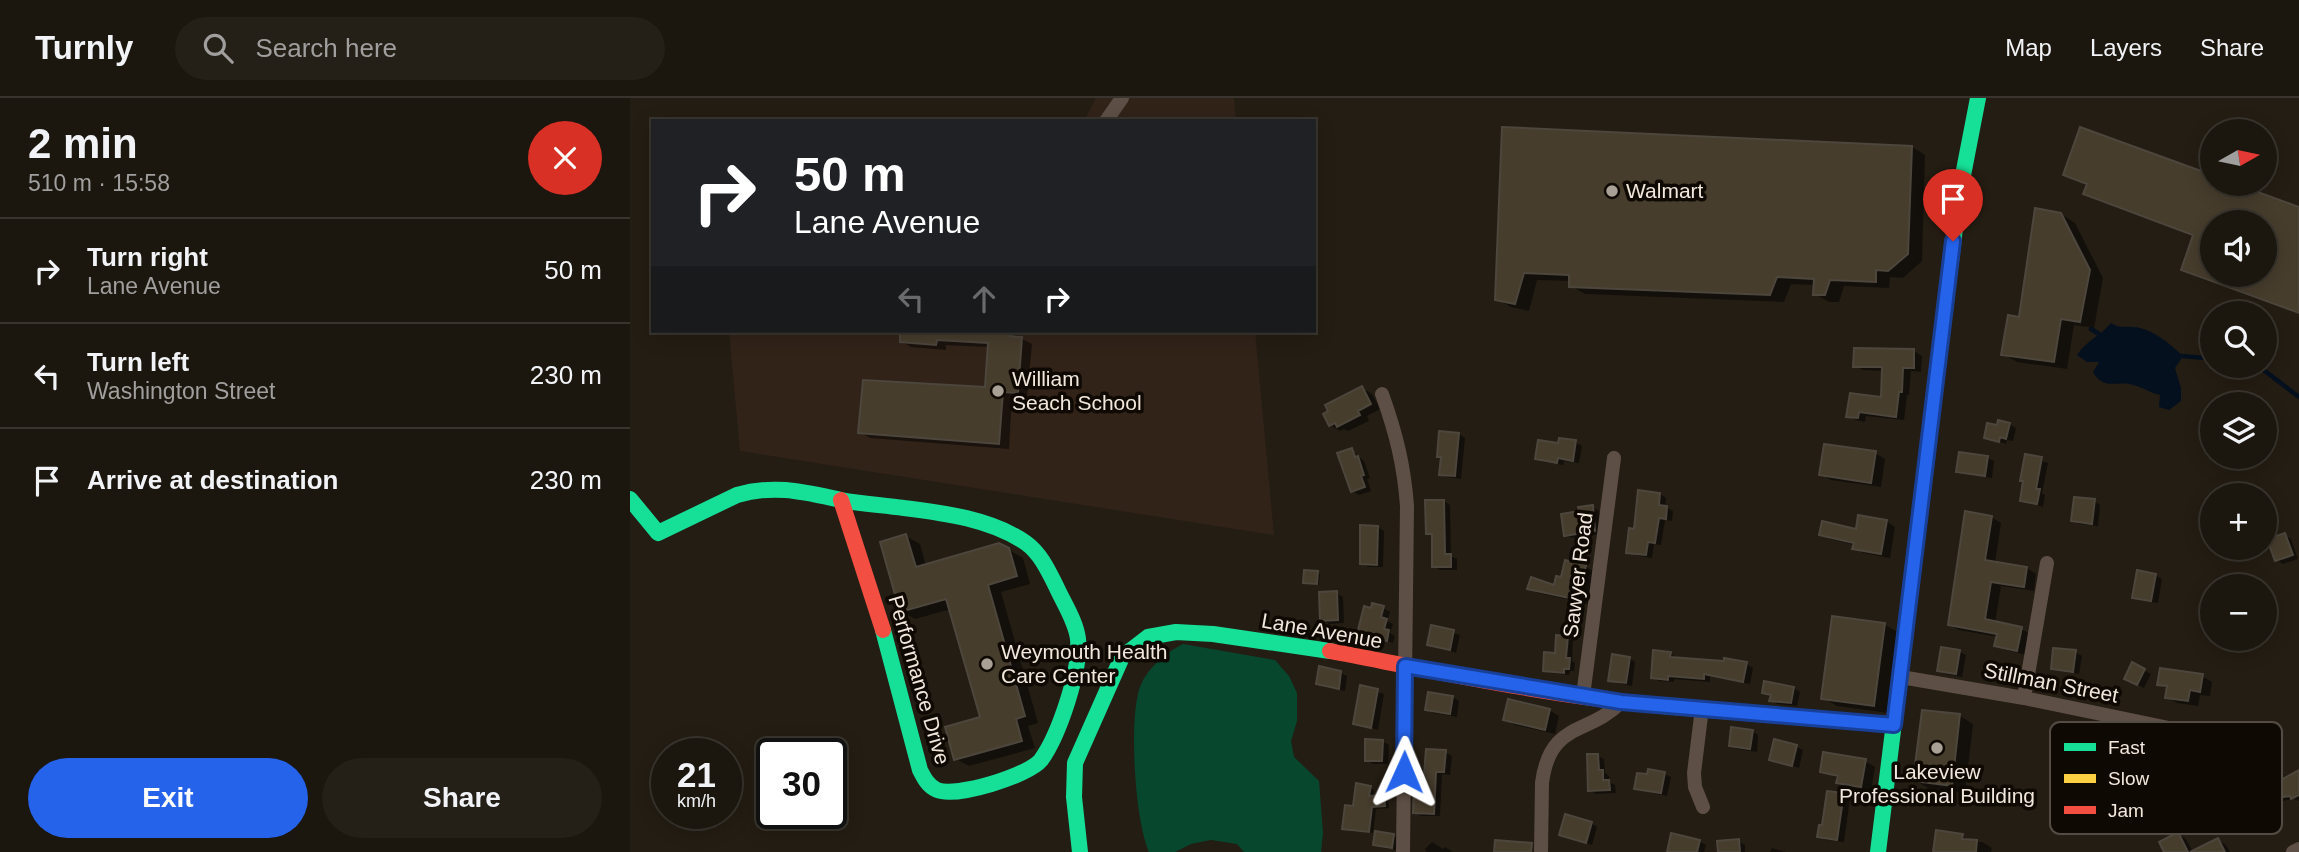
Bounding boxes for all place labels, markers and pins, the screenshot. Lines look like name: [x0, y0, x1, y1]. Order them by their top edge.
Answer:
pin: [1923, 169, 1983, 241]
place label: Walmart: [1626, 179, 1704, 202]
marker: Walmart: [1604, 183, 1620, 199]
place label: William Seach School: [1012, 367, 1142, 414]
marker: William Seach School: [990, 383, 1006, 399]
place label: Weymouth Health Care Center: [1001, 640, 1168, 687]
marker: Weymouth Health Care Center: [979, 656, 995, 672]
marker: Lakeview Professional Building: [1929, 740, 1945, 756]
place label: Lakeview Professional Building: [1839, 760, 2035, 807]

